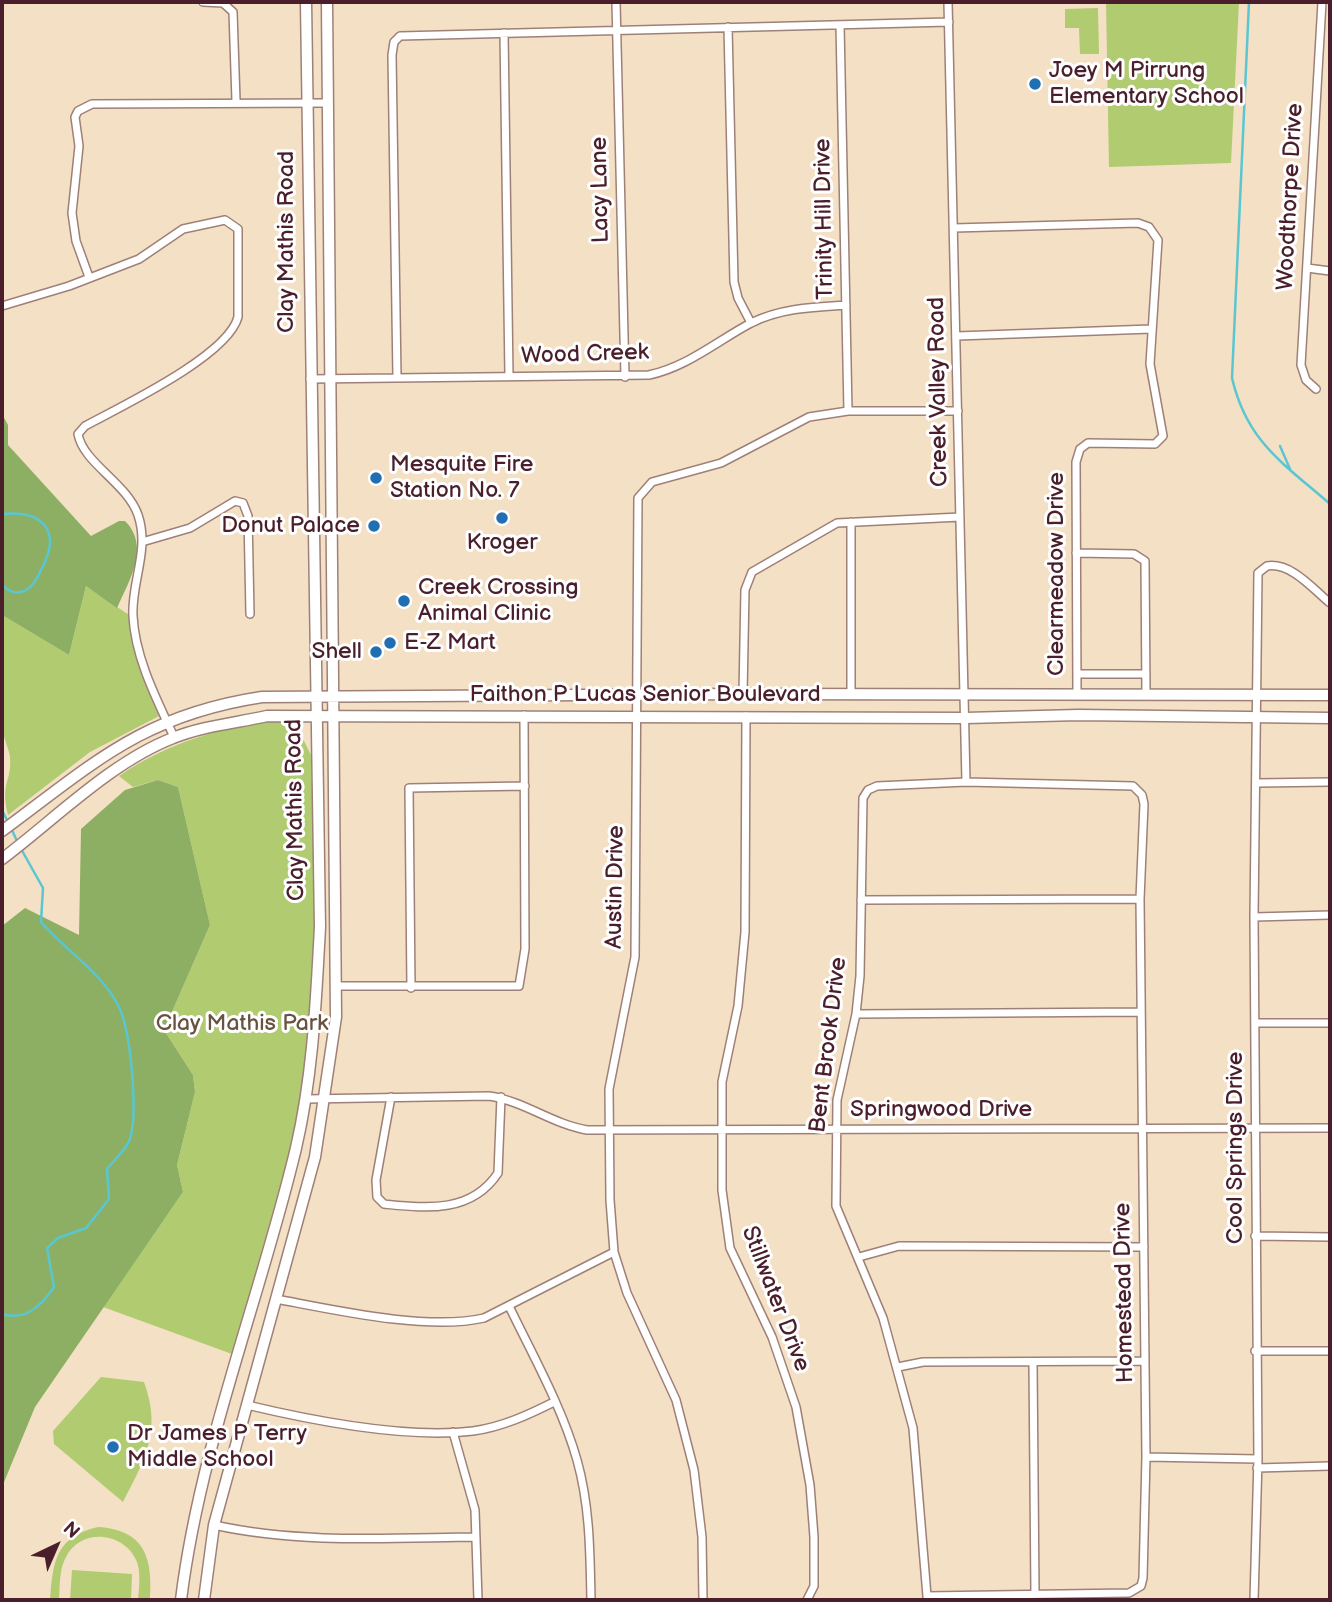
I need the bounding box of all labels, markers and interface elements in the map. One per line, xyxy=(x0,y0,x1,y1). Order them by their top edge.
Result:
place label: Joey M Pirrung Elementary School xyxy=(1049,57,1244,111)
marker: Joey M Pirrung Elementary School xyxy=(1027,76,1043,92)
street label: Woodthorpe Drive xyxy=(1272,103,1310,291)
street label: Lacy Lane xyxy=(586,137,616,243)
street label: Trinity Hill Drive xyxy=(810,138,840,300)
street label: Clay Mathis Road xyxy=(273,151,301,333)
street label: Creek Valley Road xyxy=(924,297,954,487)
street label: Wood Creek xyxy=(521,339,649,371)
place label: Mesquite Fire Station No. 7 xyxy=(390,451,533,505)
marker: Mesquite Fire Station No. 7 xyxy=(368,470,384,486)
street label: Clearmeadow Drive xyxy=(1043,472,1071,676)
marker: Kroger xyxy=(494,510,510,526)
place label: Donut Palace xyxy=(221,512,360,540)
marker: Donut Palace xyxy=(366,518,382,534)
place label: Kroger xyxy=(466,529,538,557)
place label: Creek Crossing Animal Clinic xyxy=(418,574,579,628)
marker: Creek Crossing Animal Clinic xyxy=(396,593,412,609)
place label: E-Z Mart xyxy=(404,629,495,657)
marker: E-Z Mart xyxy=(382,635,398,651)
place label: Shell xyxy=(311,638,362,666)
marker: Shell xyxy=(368,644,384,660)
street label: Faithon P Lucas Senior Boulevard xyxy=(469,681,821,709)
street label: Clay Mathis Road xyxy=(281,719,311,901)
street label: Austin Drive xyxy=(601,825,631,949)
street label: Bent Brook Drive xyxy=(805,956,853,1134)
park label: Clay Mathis Park xyxy=(156,1010,328,1038)
street label: Cool Springs Drive xyxy=(1222,1052,1250,1244)
street label: Springwood Drive xyxy=(850,1096,1032,1124)
street label: Homestead Drive xyxy=(1110,1203,1140,1383)
street label: Stillwater Drive xyxy=(735,1222,815,1376)
place label: Dr James P Terry Middle School xyxy=(127,1420,307,1474)
marker: Dr James P Terry Middle School xyxy=(105,1439,121,1455)
north arrow xyxy=(21,1511,91,1581)
text: N xyxy=(58,1517,84,1544)

